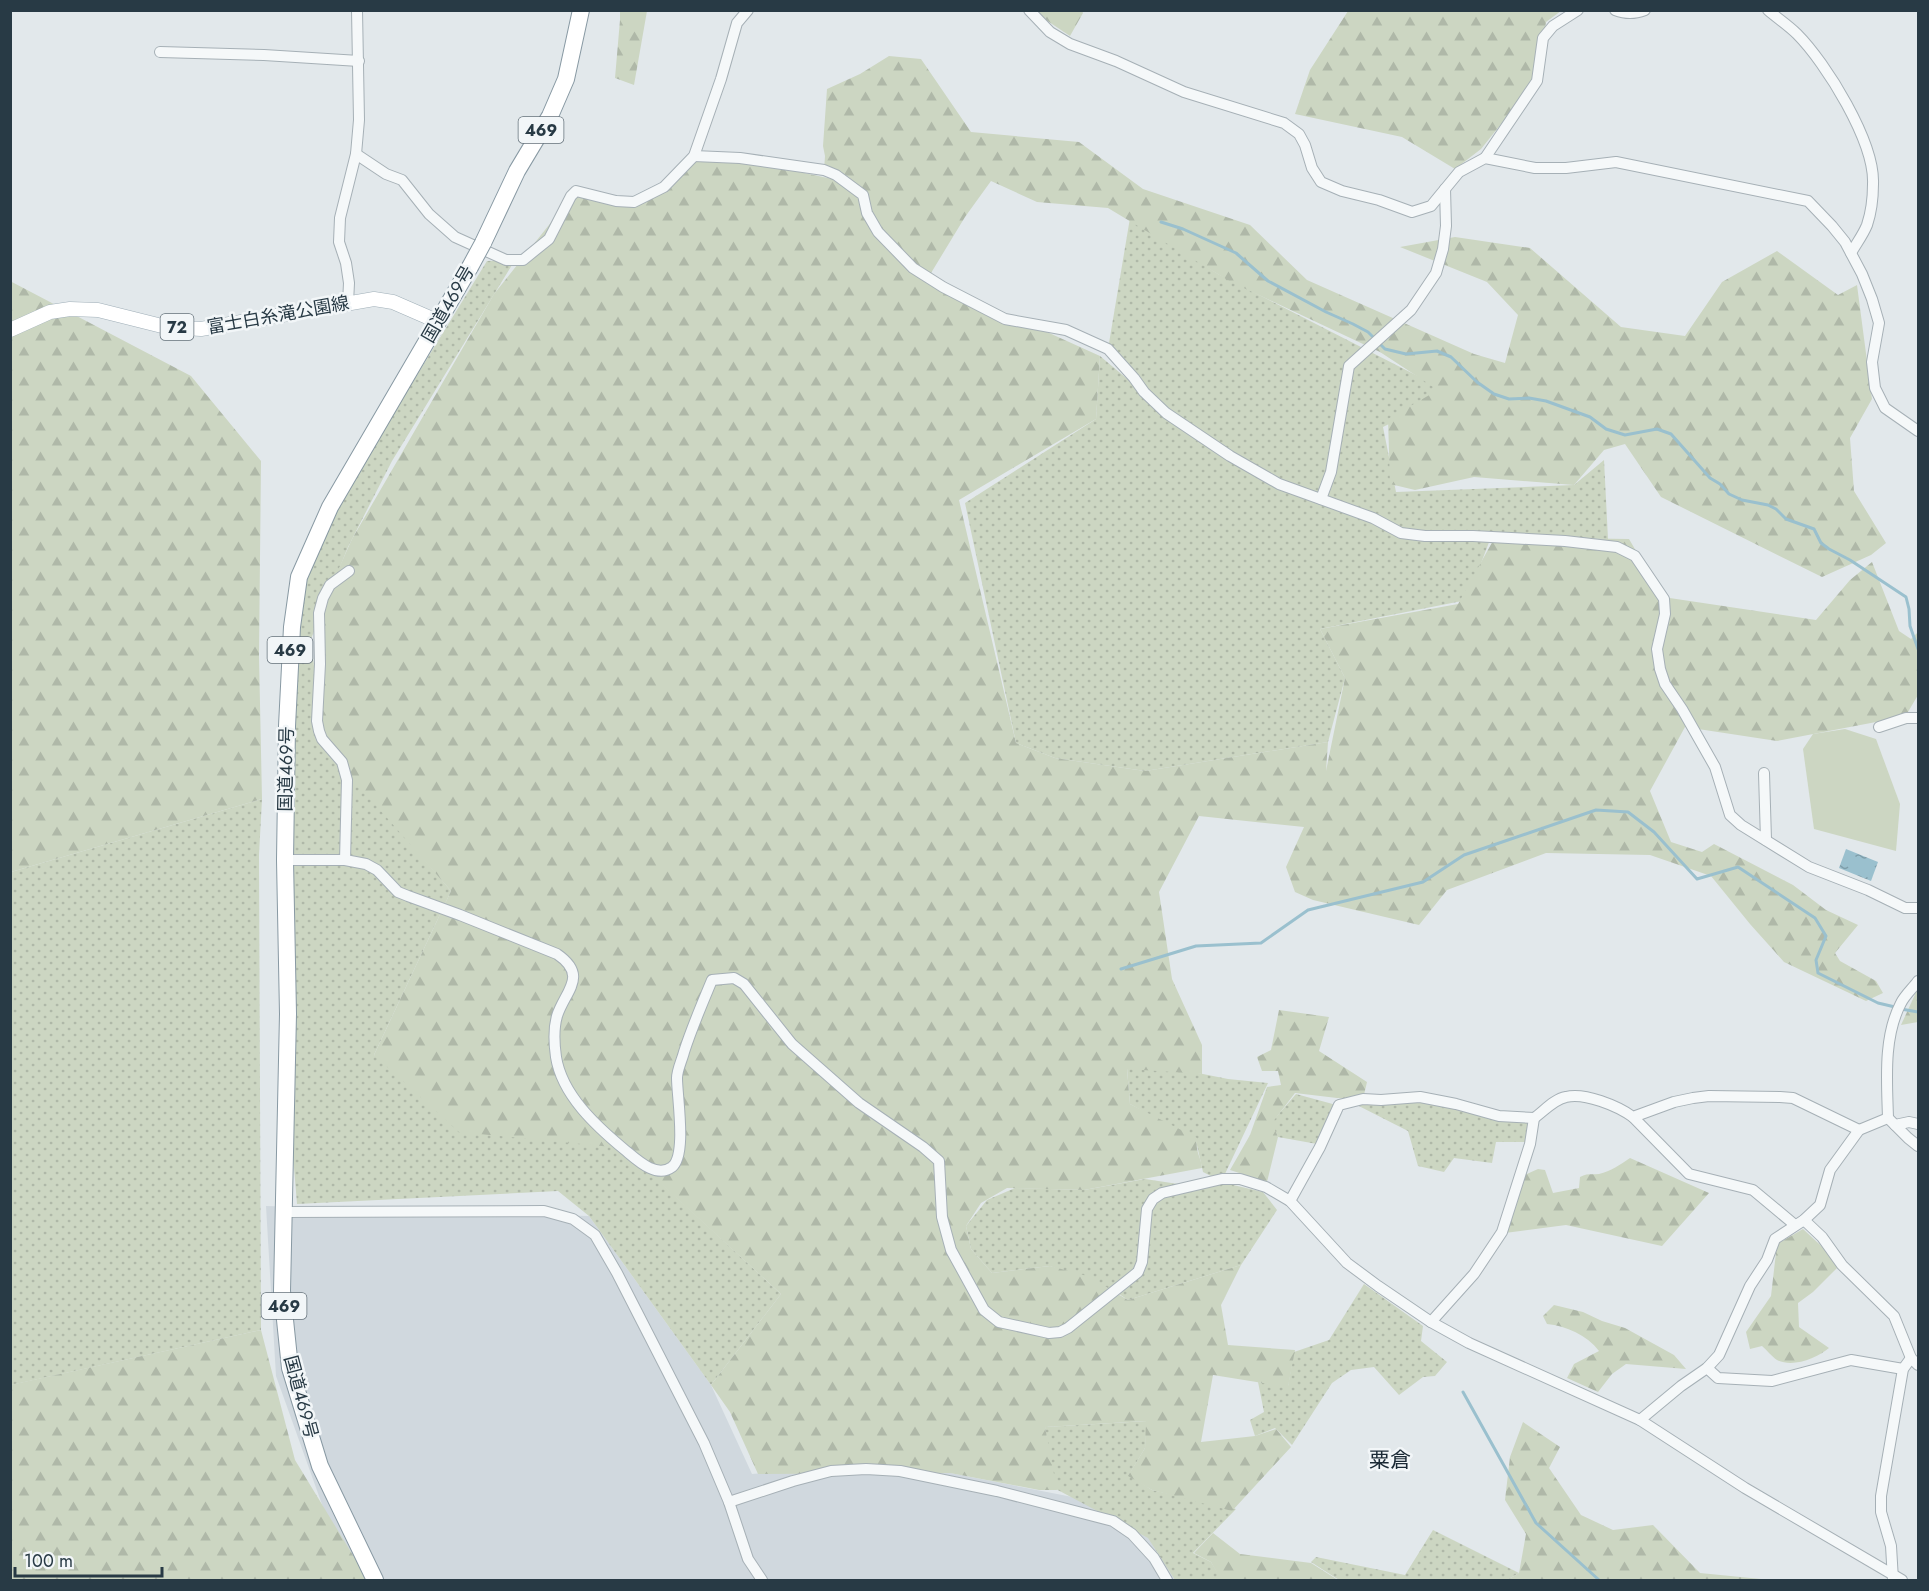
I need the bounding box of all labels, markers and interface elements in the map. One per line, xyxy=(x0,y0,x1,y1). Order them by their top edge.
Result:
road number: 469 xyxy=(518,117,564,143)
street label: 国道469号 xyxy=(415,261,481,347)
street label: 富士白糸滝公園線 xyxy=(205,290,351,340)
road number: 72 xyxy=(160,314,194,340)
road number: 469 xyxy=(268,637,312,663)
street label: 国道469号 xyxy=(272,726,300,812)
road number: 469 xyxy=(262,1293,306,1319)
street label: 国道469号 xyxy=(277,1352,325,1442)
district label: 粟倉 xyxy=(1369,1445,1411,1475)
scale bar xyxy=(15,1540,162,1578)
text: 100 m xyxy=(24,1548,73,1574)

